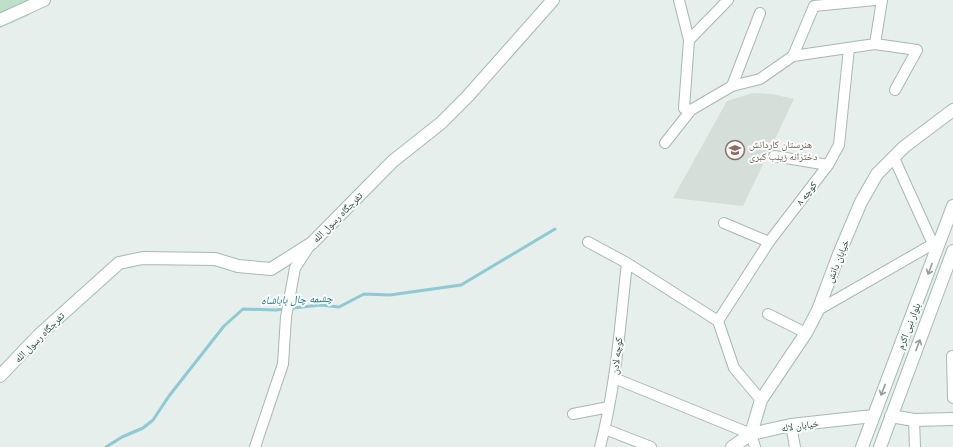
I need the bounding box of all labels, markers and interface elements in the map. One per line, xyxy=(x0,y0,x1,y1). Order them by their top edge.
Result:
place label: هنرستان کاردانش دخترانه زینب کبری xyxy=(749,138,817,163)
school or university icon: هنرستان کاردانش دخترانه زینب کبری xyxy=(724,139,746,161)
street label: کوچه ۸ xyxy=(793,179,820,208)
street label: تفرجگاه رسول الله xyxy=(309,189,365,245)
street label: خیابان دانش xyxy=(823,237,852,285)
one-way arrow xyxy=(925,262,933,274)
water label: چشمه چال باباشاه xyxy=(261,292,334,307)
street label: بلوار نبی اکرم xyxy=(894,301,924,352)
street label: تفرجگاه رسول الله xyxy=(11,309,67,365)
street label: کوچه لادن xyxy=(608,337,625,375)
one-way arrow xyxy=(915,340,923,352)
one-way arrow xyxy=(879,384,887,396)
street label: خیابان لاله xyxy=(780,416,820,435)

